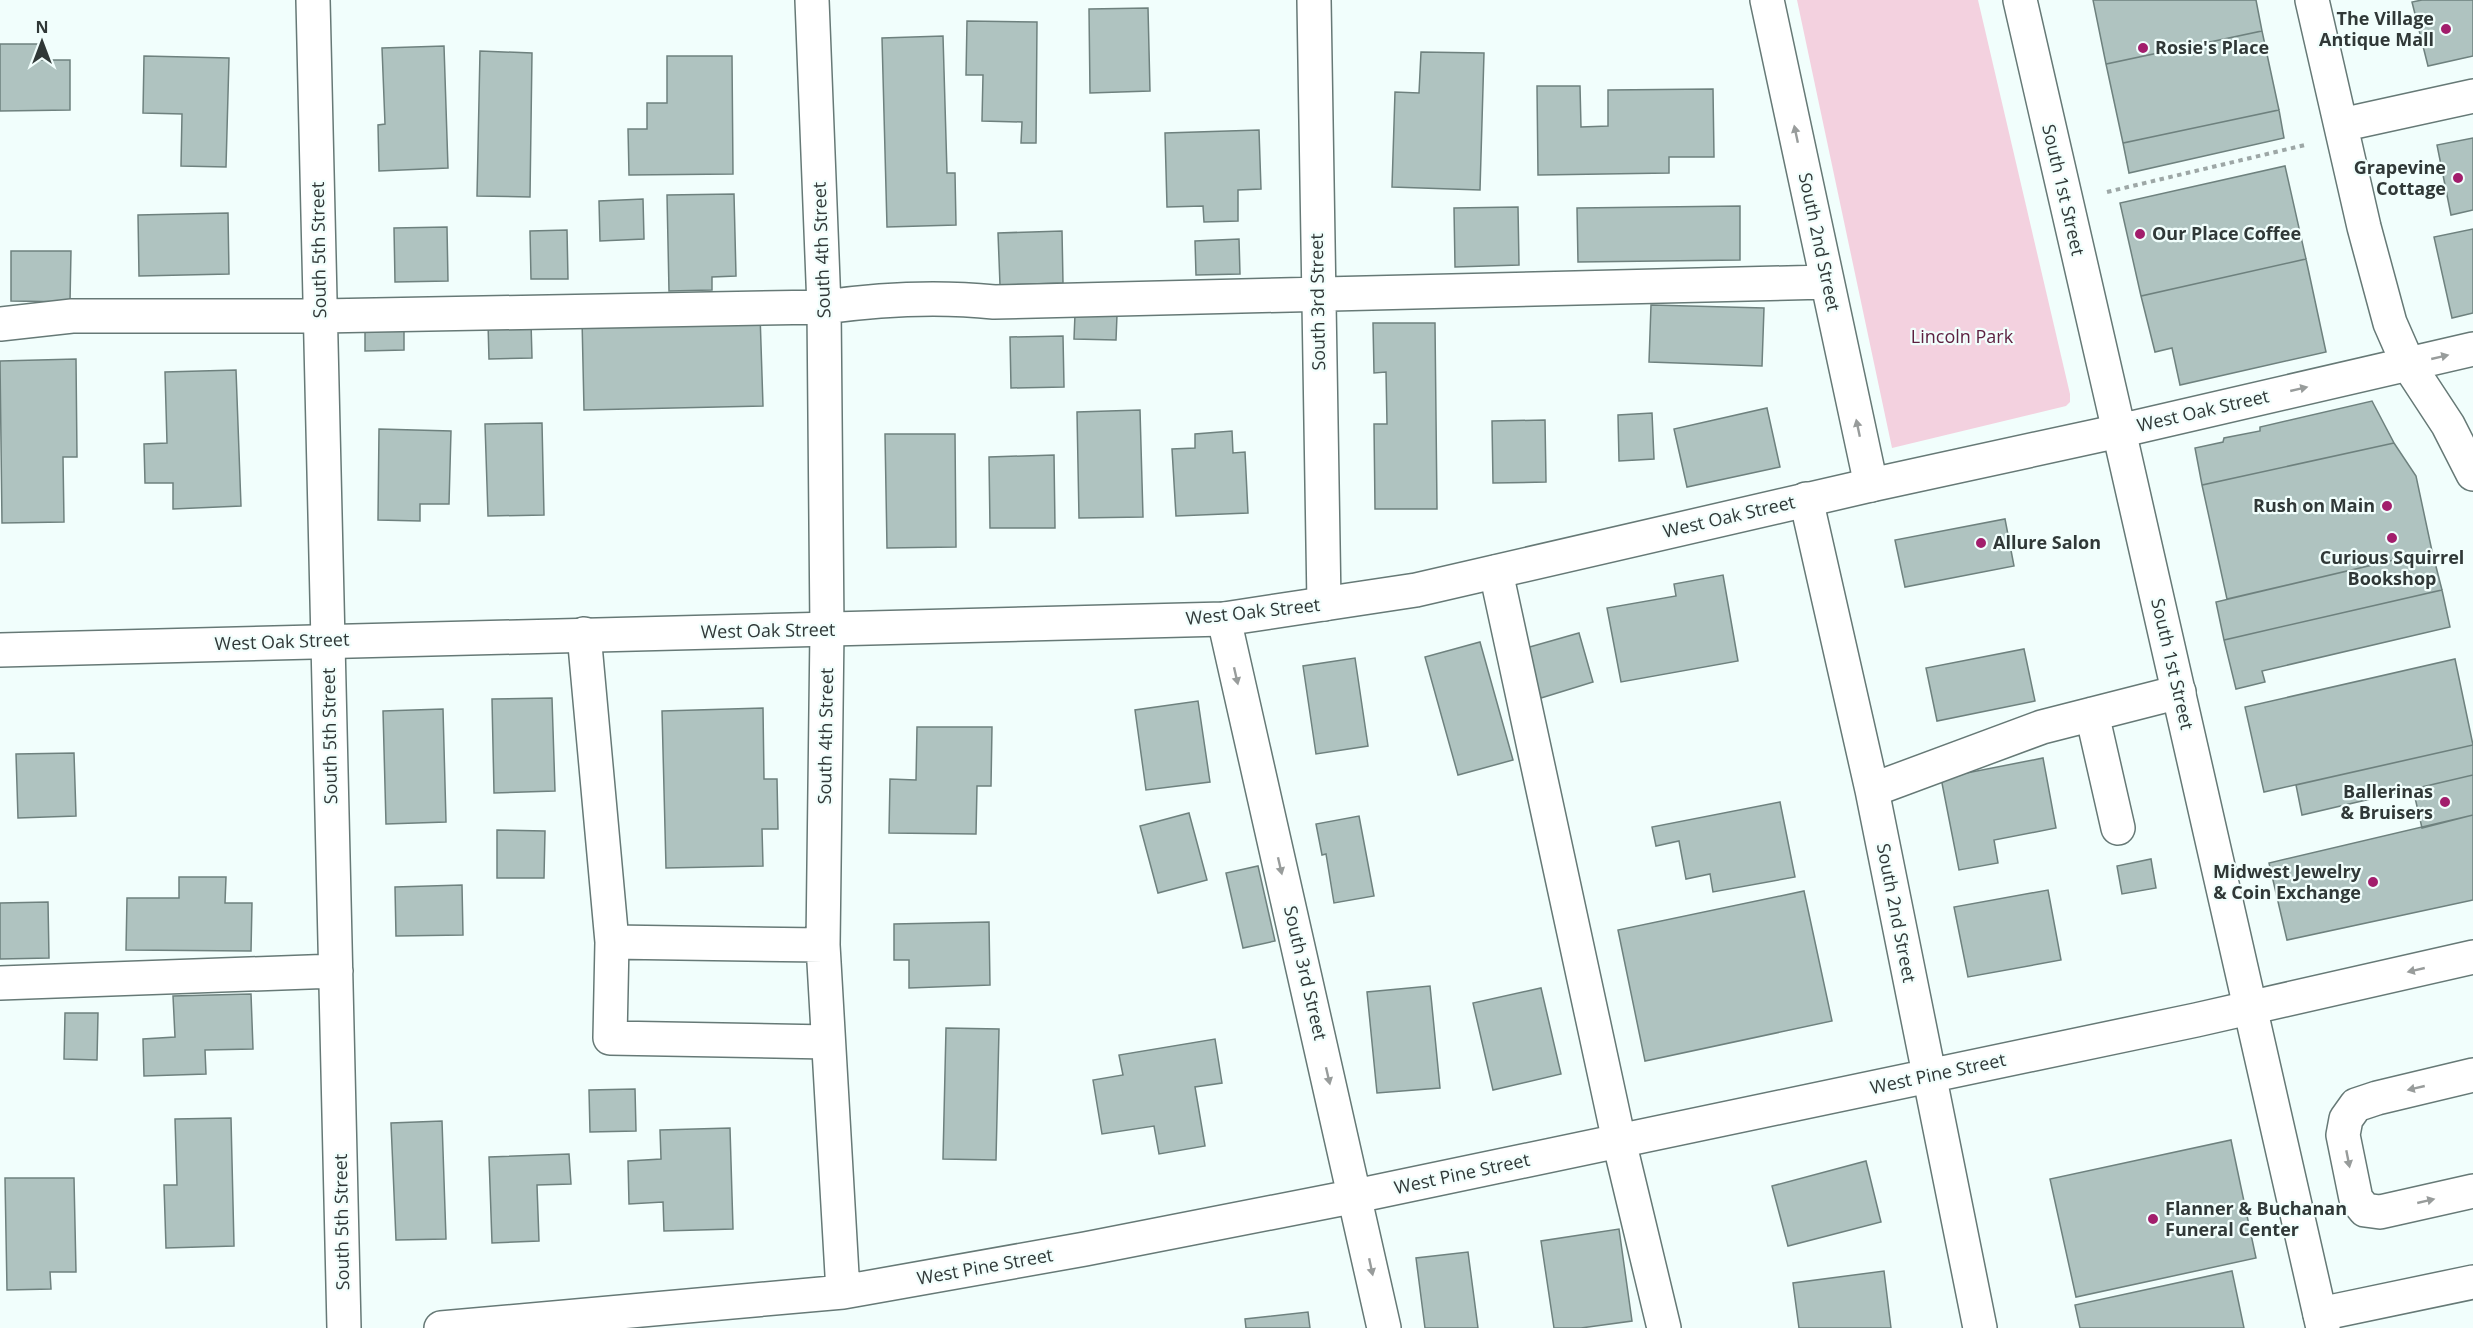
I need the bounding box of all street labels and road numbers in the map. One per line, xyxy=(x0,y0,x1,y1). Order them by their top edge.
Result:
street label: South 1st Street xyxy=(2037,122,2091,258)
street label: South 2nd Street xyxy=(1794,170,1846,313)
street label: South 4th Street xyxy=(807,181,835,319)
street label: South 5th Street xyxy=(305,182,331,319)
street label: South 3rd Street xyxy=(1304,233,1330,371)
street label: West Oak Street xyxy=(2134,383,2271,437)
street label: West Oak Street xyxy=(1660,489,1797,543)
street label: West Oak Street xyxy=(1185,592,1321,630)
street label: South 1st Street xyxy=(2146,596,2200,732)
street label: West Oak Street xyxy=(700,617,836,643)
street label: West Oak Street xyxy=(214,627,350,655)
street label: South 4th Street xyxy=(812,667,838,804)
street label: South 5th Street xyxy=(316,668,342,805)
street label: South 2nd Street xyxy=(1872,841,1922,984)
street label: South 3rd Street xyxy=(1279,903,1333,1042)
street label: West Pine Street xyxy=(1868,1047,2008,1099)
street label: West Pine Street xyxy=(1392,1147,1532,1199)
street label: South 5th Street xyxy=(328,1154,354,1291)
street label: West Pine Street xyxy=(915,1242,1055,1290)

